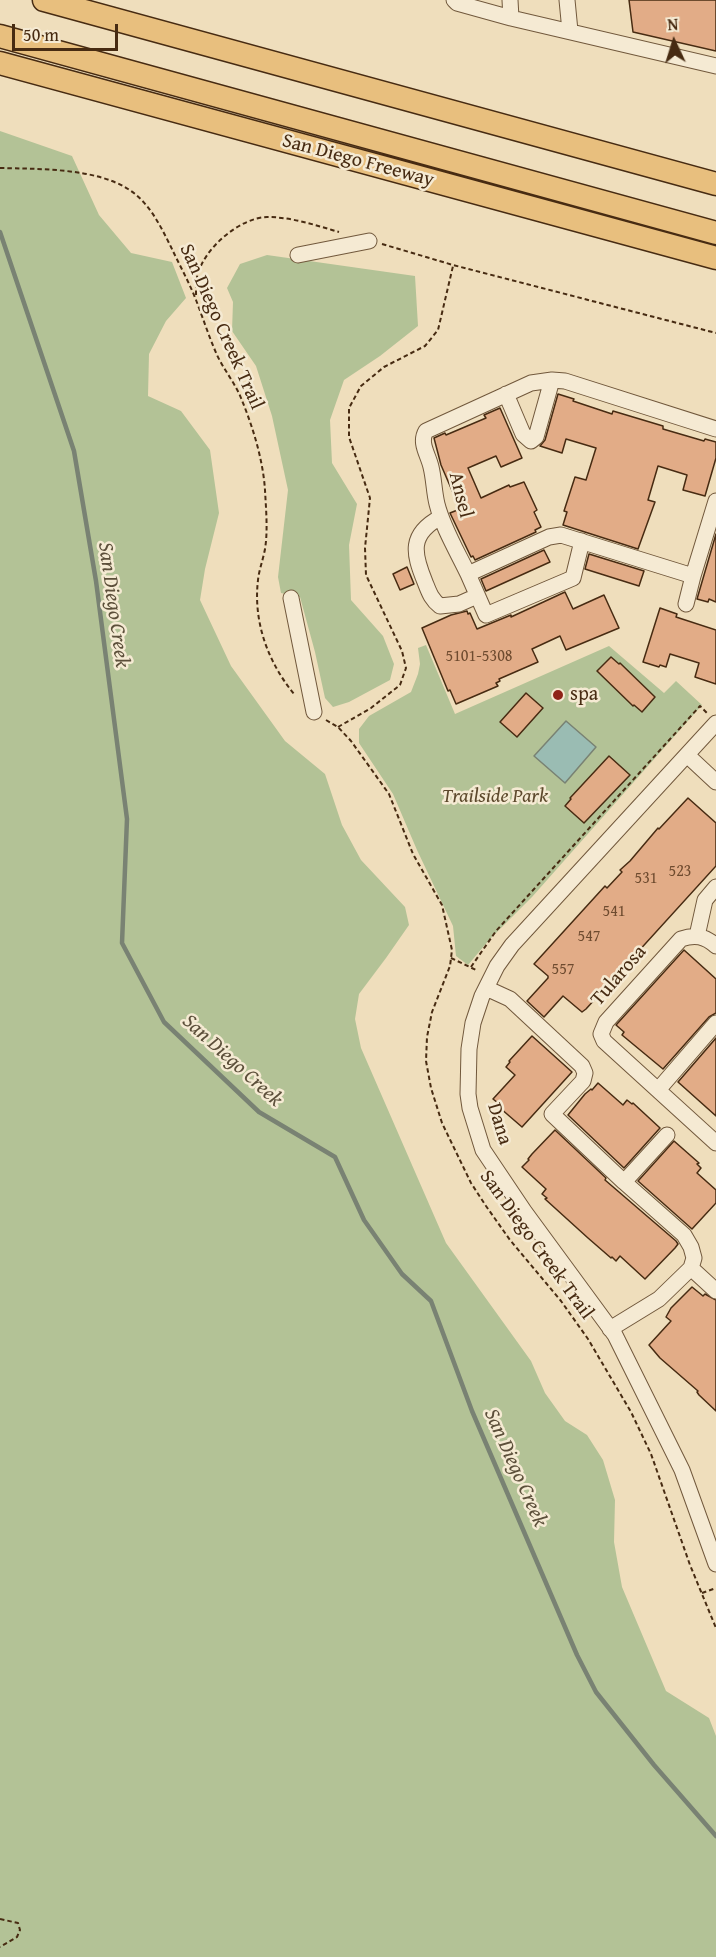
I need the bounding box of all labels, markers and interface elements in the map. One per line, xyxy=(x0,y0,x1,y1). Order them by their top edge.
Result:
scale bar xyxy=(15,12,122,50)
north arrow xyxy=(644,12,704,72)
text: N xyxy=(667,12,679,36)
text: 50 m xyxy=(23,21,59,48)
street label: San Diego Freeway xyxy=(279,129,437,193)
street label: San Diego Creek Trail xyxy=(174,241,268,413)
street label: Ansel xyxy=(443,470,477,520)
water label: San Diego Creek xyxy=(92,541,134,669)
house number: 5101-5308 xyxy=(445,647,513,667)
place label: spa xyxy=(570,683,598,707)
marker: spa xyxy=(551,688,565,702)
park label: Trailside Park xyxy=(442,785,548,809)
house number: 523 xyxy=(668,862,692,882)
house number: 531 xyxy=(634,869,658,889)
house number: 541 xyxy=(602,902,626,922)
house number: 547 xyxy=(577,927,601,947)
street label: Tularosa xyxy=(586,941,652,1011)
house number: 557 xyxy=(551,960,575,980)
water label: San Diego Creek xyxy=(177,1009,287,1113)
street label: Dana xyxy=(481,1100,517,1148)
street label: San Diego Creek Trail xyxy=(474,1166,598,1324)
water label: San Diego Creek xyxy=(478,1405,552,1531)

